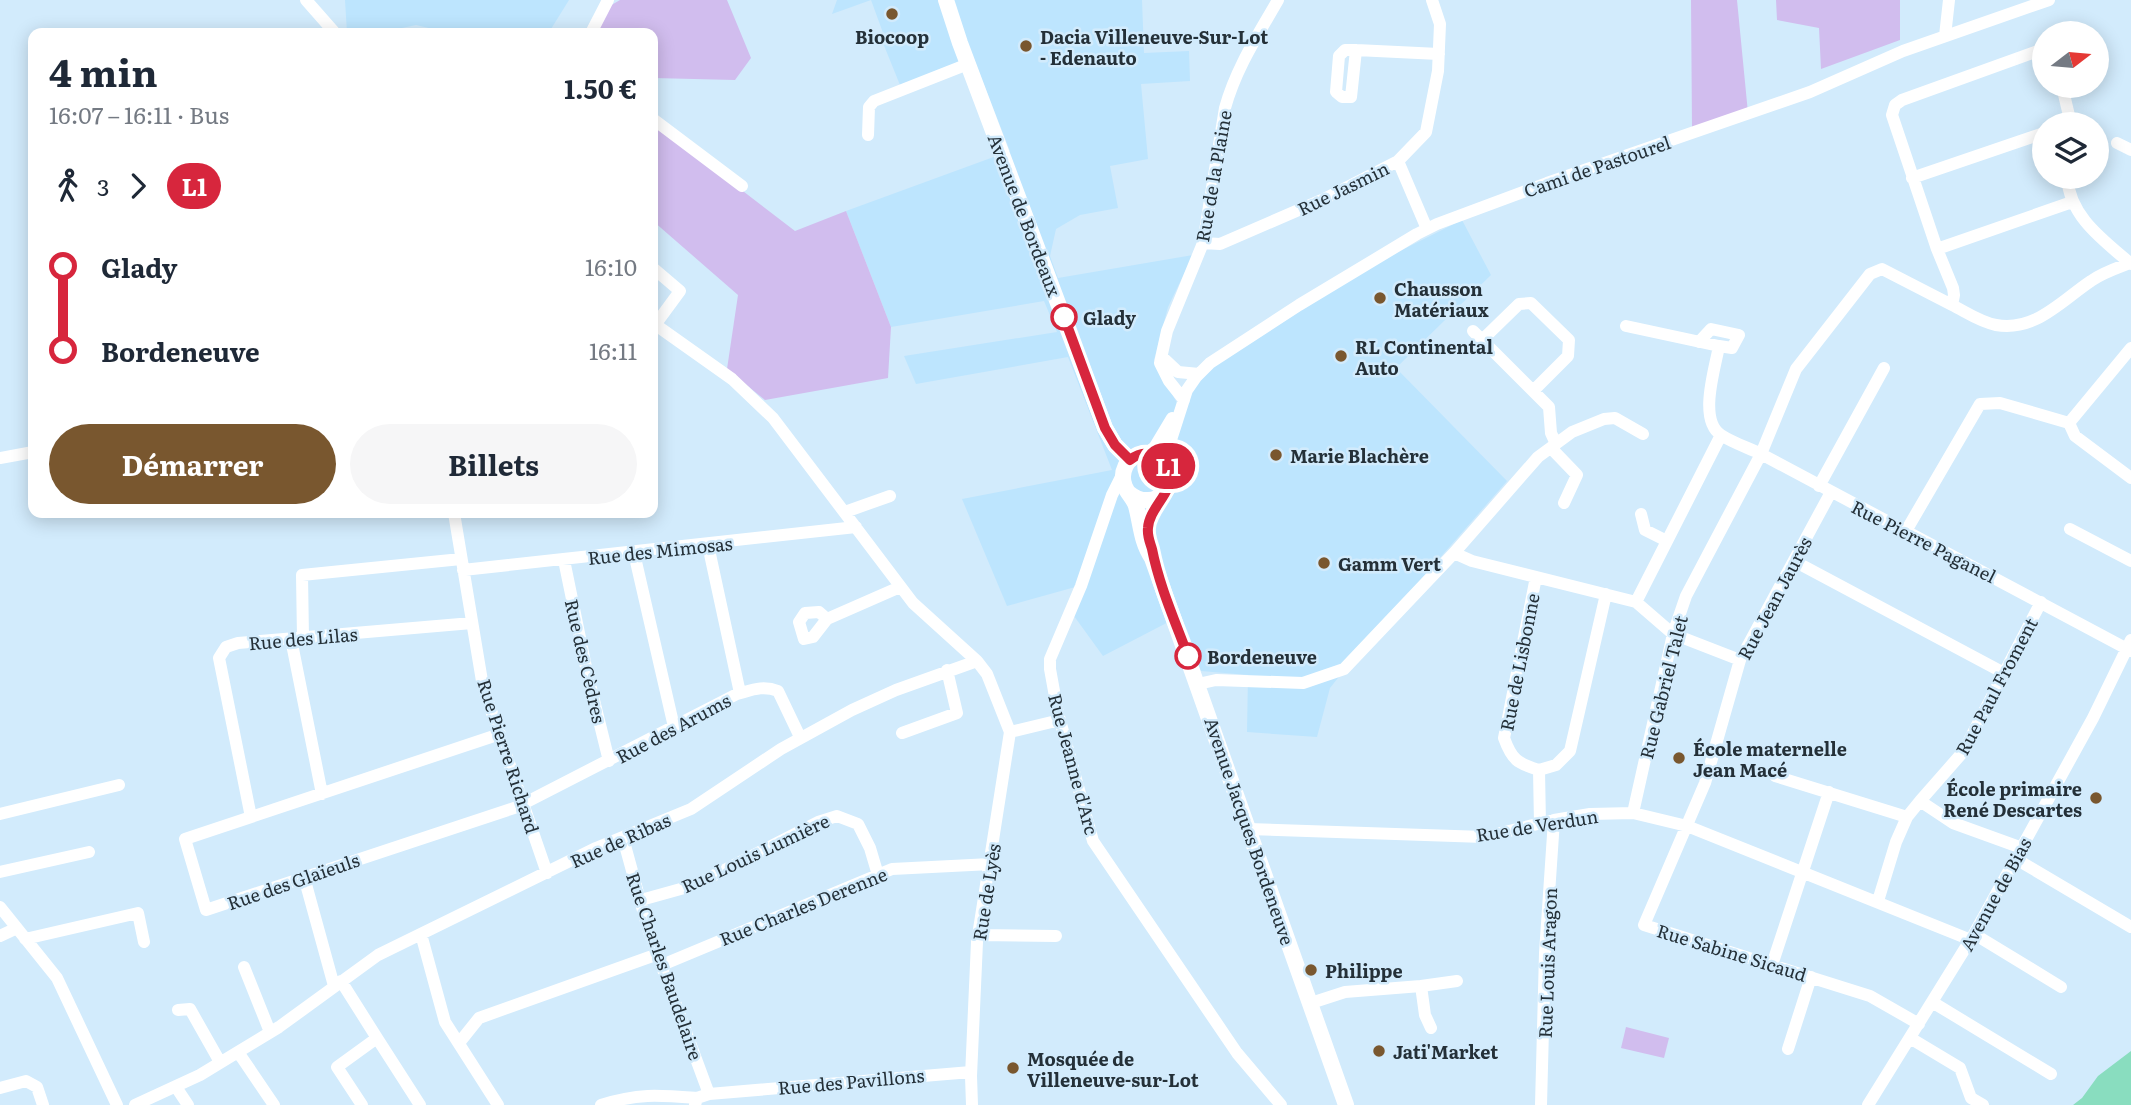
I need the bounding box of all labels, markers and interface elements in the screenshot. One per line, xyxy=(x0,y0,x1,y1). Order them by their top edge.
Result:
marker: Biocoop xyxy=(884,6,900,22)
north arrow xyxy=(2032,21,2109,98)
map controls xyxy=(2032,21,2109,189)
place label: Biocoop xyxy=(855,23,929,50)
place label: Dacia Villeneuve-Sur-Lot - Edenauto xyxy=(1040,23,1268,71)
marker: Dacia Villeneuve-Sur-Lot - Edenauto xyxy=(1018,38,1034,54)
text: 4 min xyxy=(49,42,158,99)
text: 1.50 € xyxy=(564,68,637,107)
text: 16:07 – 16:11 · Bus xyxy=(49,97,229,131)
street label: Rue de la Plaine xyxy=(1188,108,1238,244)
button: layers xyxy=(2032,112,2109,189)
street label: Cami de Pastourel xyxy=(1520,128,1674,204)
street label: Avenue de Bordeaux xyxy=(982,130,1069,301)
street label: Rue Jasmin xyxy=(1293,154,1393,222)
icon: walk xyxy=(49,167,87,205)
icon: forward xyxy=(119,167,157,205)
text: L1 xyxy=(181,168,207,203)
text: 3 xyxy=(97,169,109,203)
text: Glady xyxy=(101,247,177,286)
text: 16:10 xyxy=(585,249,637,283)
place label: Chausson Matériaux xyxy=(1394,275,1489,323)
marker: Chausson Matériaux xyxy=(1372,290,1388,306)
marker: Glady xyxy=(1051,304,1077,330)
place label: Glady xyxy=(1083,304,1136,331)
text: Bordeneuve xyxy=(101,331,260,370)
text: 16:11 xyxy=(589,333,637,367)
place label: RL Continental Auto xyxy=(1355,333,1493,381)
marker: RL Continental Auto xyxy=(1333,348,1349,364)
button: Démarrer xyxy=(49,424,336,504)
button: Billets xyxy=(350,424,637,504)
place label: Marie Blachère xyxy=(1290,442,1429,469)
line badge: L1 xyxy=(1136,443,1200,489)
marker: Marie Blachère xyxy=(1268,447,1284,463)
text: L1 xyxy=(1155,448,1181,483)
street label: Rue Pierre Paganel xyxy=(1847,493,2001,589)
street label: Rue des Mimosas xyxy=(586,529,734,571)
street label: Rue Jean Jaurès xyxy=(1730,532,1818,664)
place label: Gamm Vert xyxy=(1338,550,1441,577)
marker: Gamm Vert xyxy=(1316,555,1332,571)
street label: Rue de Lisbonne xyxy=(1492,591,1546,733)
street label: Rue des Cèdres xyxy=(559,596,613,726)
street label: Rue Gabriel Talet xyxy=(1632,612,1694,762)
street label: Rue Paul Froment xyxy=(1948,612,2044,760)
street label: Rue des Lilas xyxy=(247,620,359,656)
marker: Bordeneuve xyxy=(1175,643,1201,669)
place label: Bordeneuve xyxy=(1207,643,1317,670)
street label: Rue Pierre Richard xyxy=(471,675,547,837)
street label: Rue des Arums xyxy=(611,686,735,770)
street label: Rue Jeanne d'Arc xyxy=(1042,690,1106,838)
street label: Avenue Jacques Bordeneuve xyxy=(1198,713,1302,949)
place label: École maternelle Jean Macé xyxy=(1693,735,1847,783)
marker: École maternelle Jean Macé xyxy=(1671,750,1687,766)
place label: École primaire René Descartes xyxy=(1943,775,2082,823)
marker: École primaire René Descartes xyxy=(2088,790,2104,806)
street label: Rue de Verdun xyxy=(1474,802,1600,848)
street label: Rue de Ribas xyxy=(565,806,675,874)
street label: Rue Louis Lumière xyxy=(677,807,833,899)
street label: Avenue de Bias xyxy=(1953,832,2037,956)
street label: Rue de Lyès xyxy=(965,842,1007,942)
street label: Rue des Glaïeuls xyxy=(223,846,363,916)
street label: Rue Charles Derenne xyxy=(715,860,891,952)
street label: Rue Charles Baudelaire xyxy=(620,868,710,1064)
street label: Rue Louis Aragon xyxy=(1531,887,1563,1039)
street label: Rue Sabine Sicaud xyxy=(1654,916,1810,988)
place label: Philippe xyxy=(1325,957,1403,984)
marker: Philippe xyxy=(1303,962,1319,978)
place label: Jati'Market xyxy=(1393,1038,1498,1065)
marker: Jati'Market xyxy=(1371,1043,1387,1059)
place label: Mosquée de Villeneuve-sur-Lot xyxy=(1027,1045,1199,1093)
marker: Mosquée de Villeneuve-sur-Lot xyxy=(1005,1060,1021,1076)
street label: Rue des Pavillons xyxy=(777,1061,925,1101)

